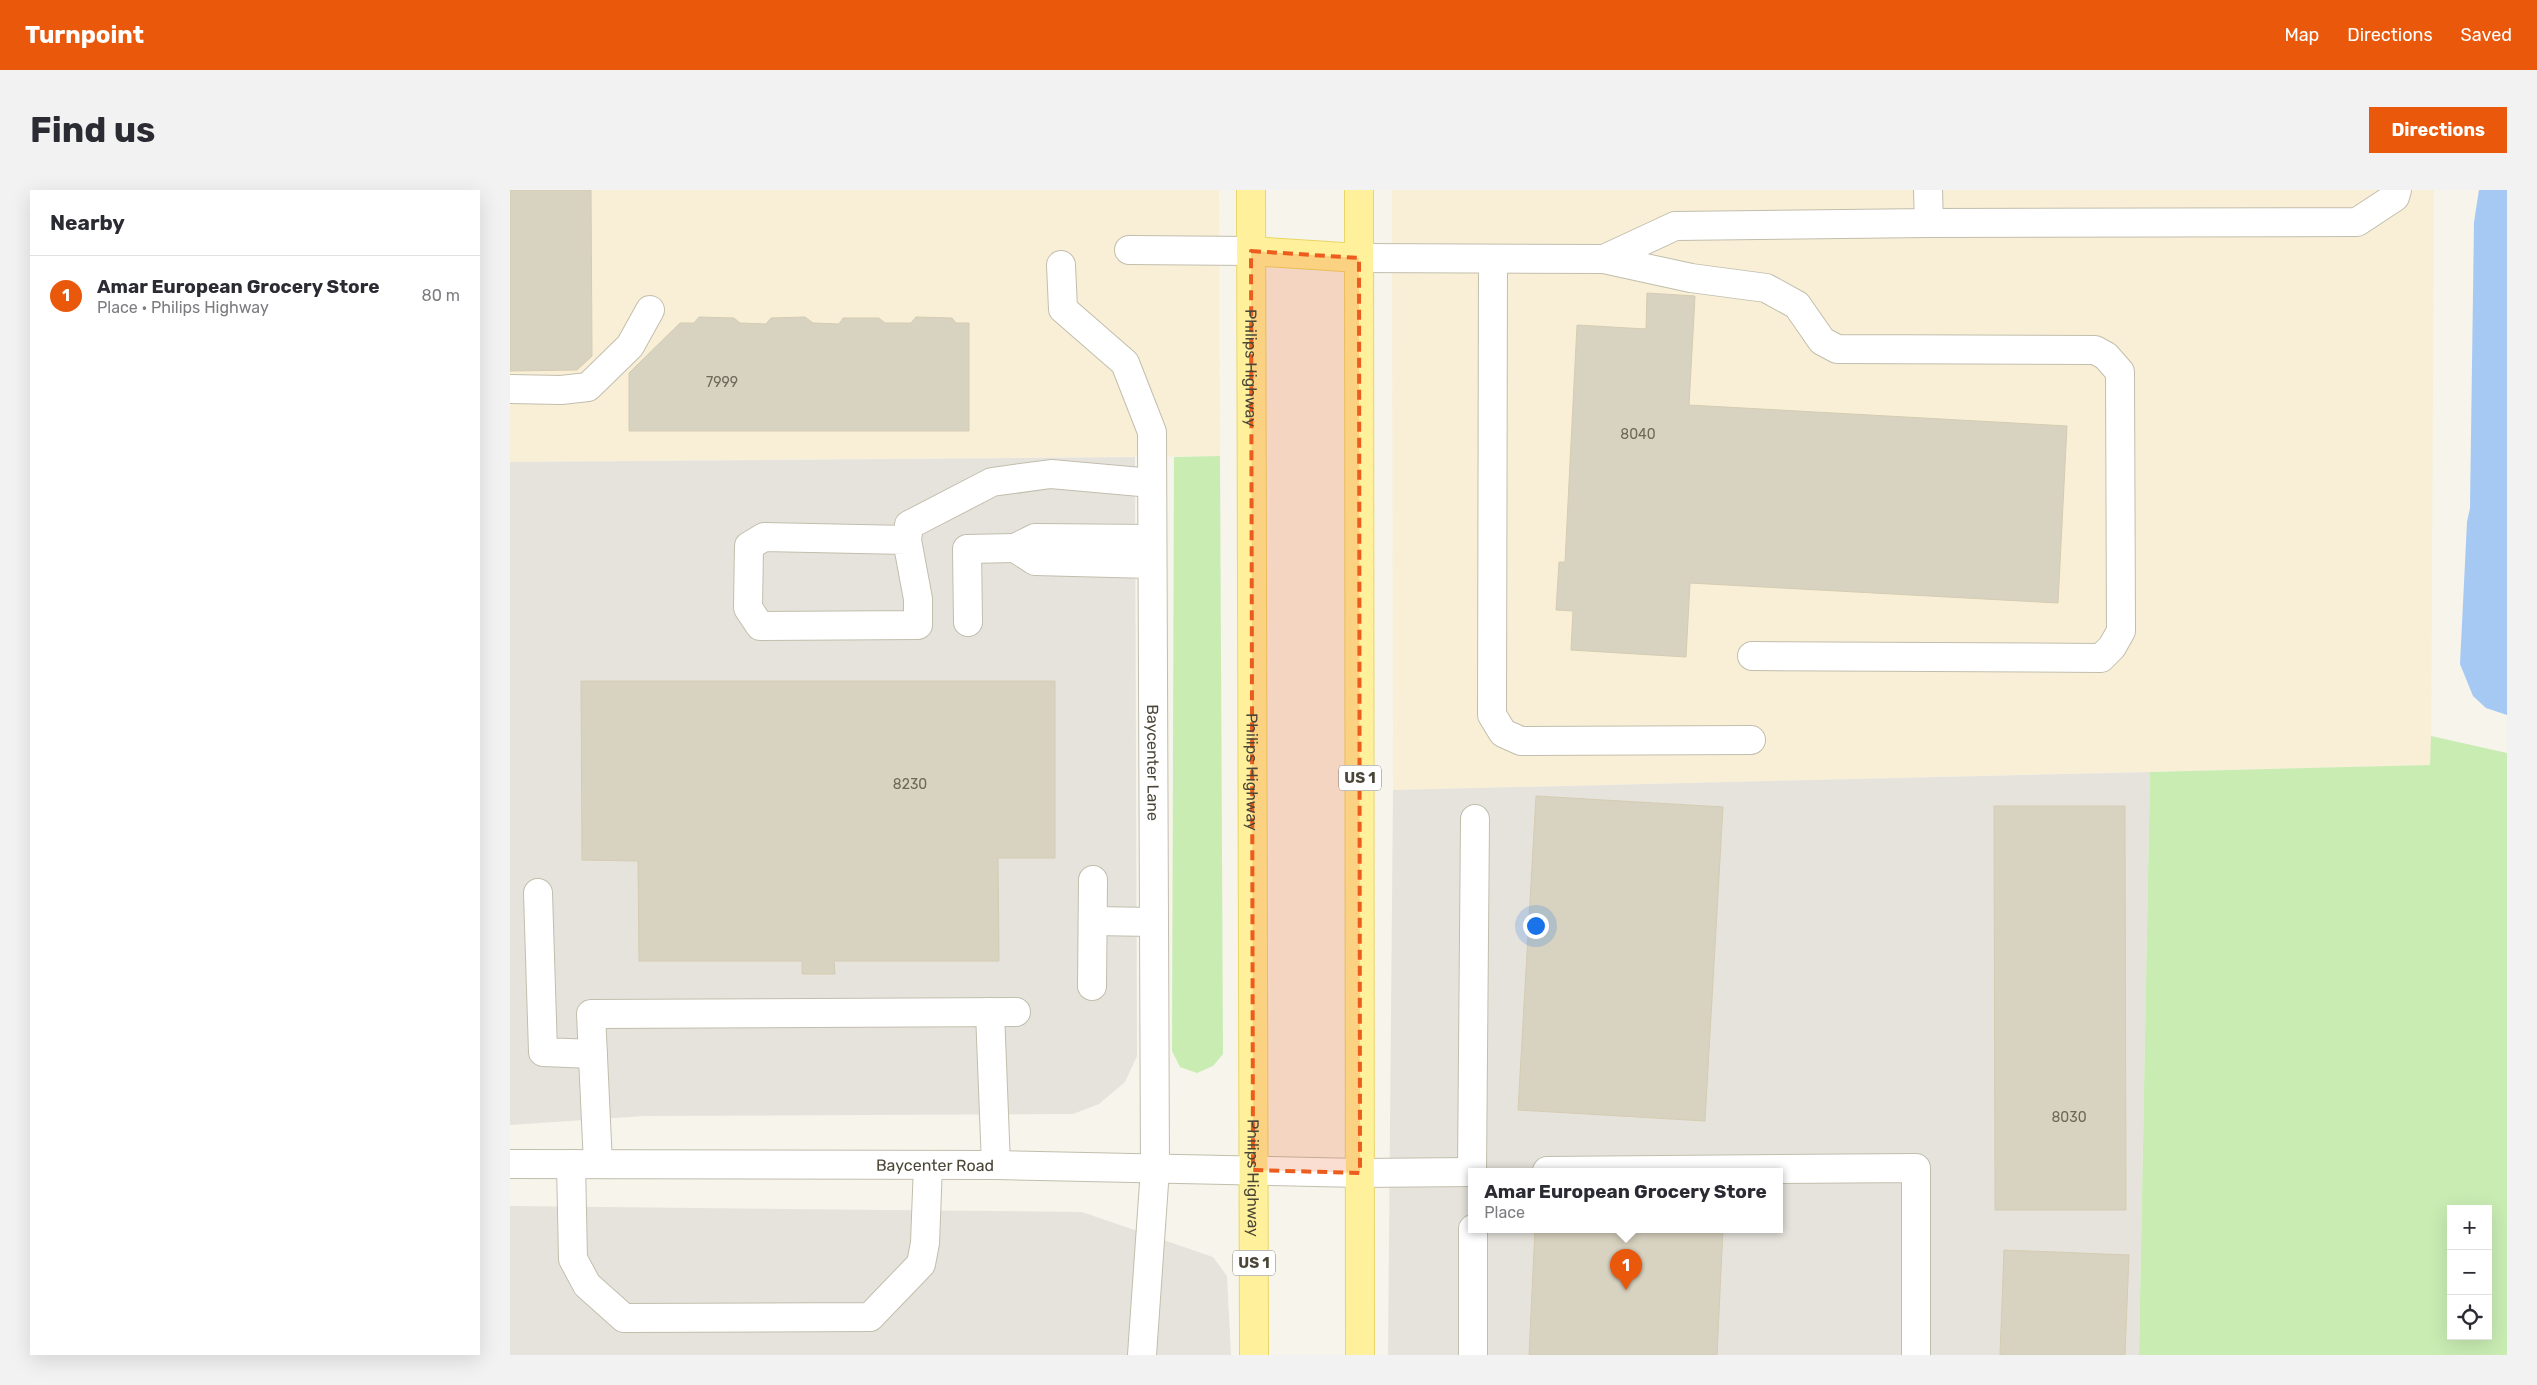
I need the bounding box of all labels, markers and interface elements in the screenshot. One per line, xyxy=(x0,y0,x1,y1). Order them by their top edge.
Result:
text: Turnpoint xyxy=(25,21,144,49)
text: Map xyxy=(2284,24,2319,46)
text: Directions xyxy=(2347,24,2433,46)
text: Saved xyxy=(2461,24,2512,46)
button: Directions xyxy=(2369,107,2507,153)
text: Find us xyxy=(30,109,155,151)
text: Nearby xyxy=(50,210,125,235)
text: Amar European Grocery Store xyxy=(97,275,379,298)
text: 1 xyxy=(62,286,70,305)
text: 80 m xyxy=(422,286,460,305)
text: Place · Philips Highway xyxy=(97,298,269,317)
street label: Philips Highway xyxy=(1242,309,1261,427)
house number: 7999 xyxy=(706,374,738,391)
house number: 8040 xyxy=(1620,426,1656,443)
street label: Baycenter Lane xyxy=(1144,704,1163,821)
street label: Philips Highway xyxy=(1243,713,1262,831)
road number: US 1 xyxy=(1339,766,1381,790)
house number: 8230 xyxy=(893,776,927,793)
your location xyxy=(1523,913,1549,939)
house number: 8030 xyxy=(2051,1109,2087,1126)
street label: Philips Highway xyxy=(1244,1119,1263,1237)
street label: Baycenter Road xyxy=(876,1155,994,1174)
popup xyxy=(1468,1168,1783,1233)
text: Amar European Grocery Store xyxy=(1484,1180,1767,1203)
text: Place xyxy=(1484,1203,1525,1222)
map controls xyxy=(2447,1205,2492,1340)
button: + xyxy=(2447,1205,2492,1250)
pin: 1 xyxy=(1610,1249,1642,1290)
road number: US 1 xyxy=(1233,1250,1275,1276)
button: − xyxy=(2447,1250,2492,1295)
button: locate xyxy=(2447,1295,2492,1340)

